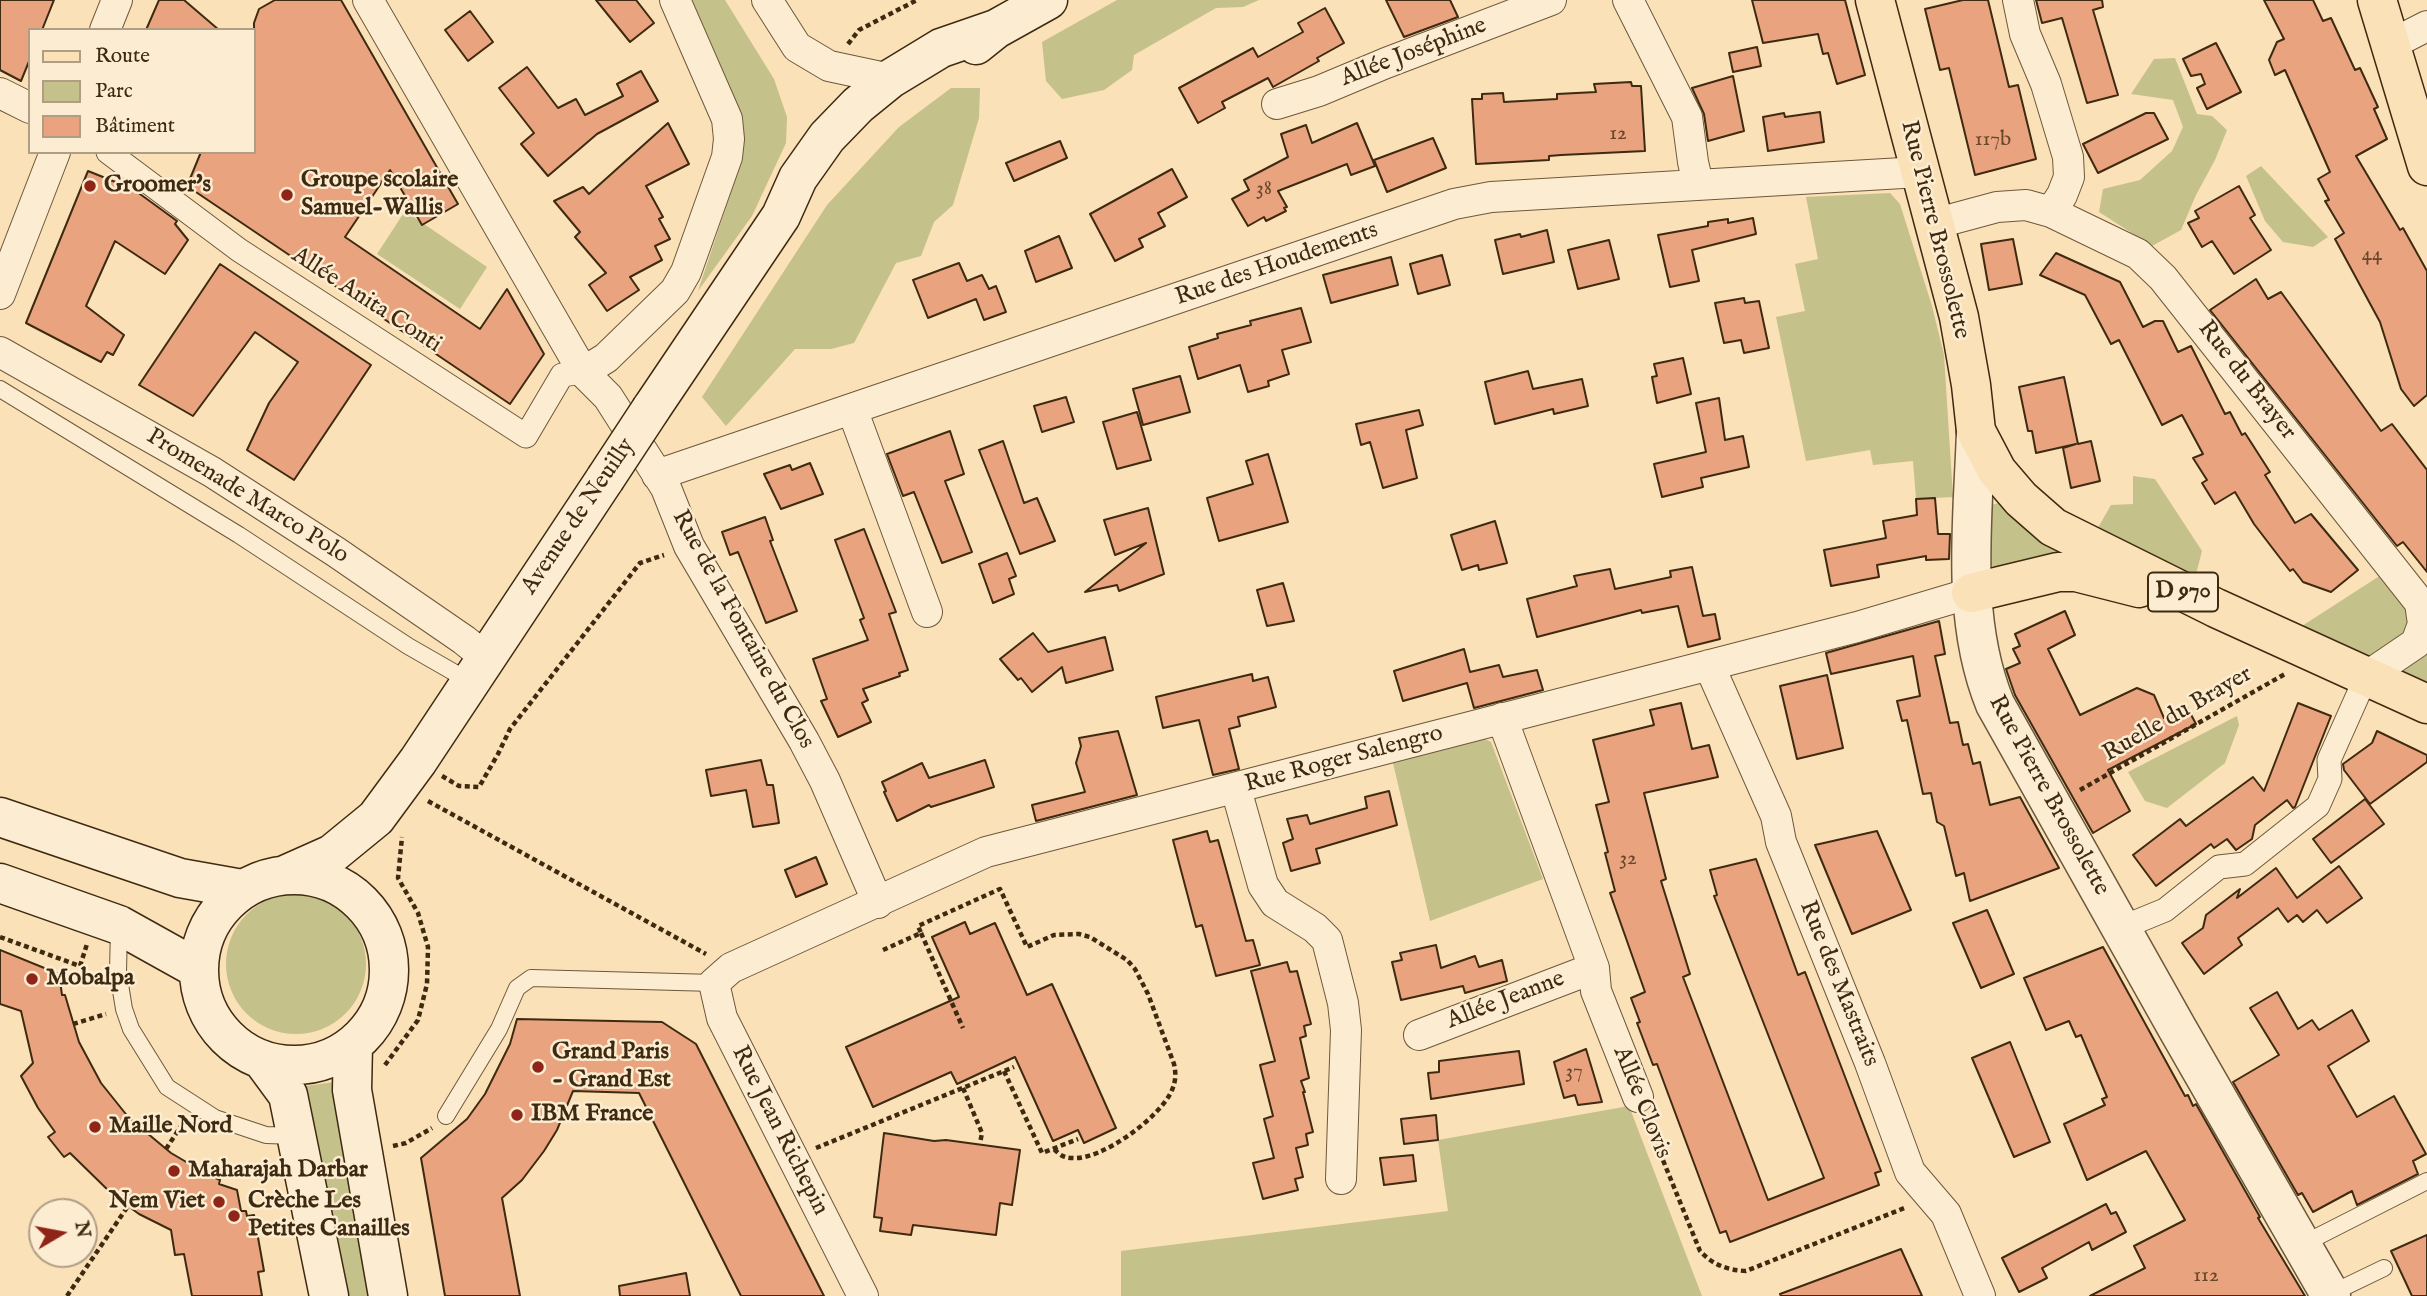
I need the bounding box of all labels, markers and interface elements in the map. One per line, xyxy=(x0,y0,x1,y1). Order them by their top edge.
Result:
street label: Allée Joséphine xyxy=(1337,12,1491,94)
legend xyxy=(28,28,256,154)
text: Route xyxy=(95,43,150,70)
text: Parc xyxy=(95,78,133,105)
text: Bâtiment xyxy=(95,113,175,140)
street label: Rue Pierre Brossolette xyxy=(1893,118,1975,342)
house number: 12 xyxy=(1609,122,1627,148)
house number: 117b xyxy=(1975,128,2011,154)
place label: Groupe scolaire Samuel-Wallis xyxy=(301,167,458,223)
place label: Groomer's xyxy=(104,172,211,200)
house number: 38 xyxy=(1256,177,1272,203)
marker: Groomer's xyxy=(82,178,98,194)
marker: Groupe scolaire Samuel-Wallis xyxy=(279,187,295,203)
street label: Rue des Houdements xyxy=(1172,217,1382,313)
street label: Allée Anita Conti xyxy=(286,242,446,360)
house number: 44 xyxy=(2362,243,2382,269)
street label: Rue du Brayer xyxy=(2190,316,2302,446)
street label: Promenade Marco Polo xyxy=(141,423,353,571)
street label: Avenue de Neuilly xyxy=(516,433,642,601)
street label: Rue de la Fontaine du Clos xyxy=(664,506,820,754)
road number: D 970 xyxy=(2148,572,2218,612)
street label: Ruelle du Brayer xyxy=(2098,661,2258,769)
street label: Rue Pierre Brossolette xyxy=(1981,691,2115,901)
street label: Rue Roger Salengro xyxy=(1242,720,1446,800)
house number: 32 xyxy=(1619,847,1637,873)
street label: Rue des Mastraits xyxy=(1792,897,1884,1071)
place label: Mobalpa xyxy=(46,965,134,993)
street label: Allée Jeanne xyxy=(1443,965,1569,1037)
marker: Mobalpa xyxy=(24,971,40,987)
place label: Grand Paris - Grand Est xyxy=(552,1039,671,1095)
street label: Rue Jean Richepin xyxy=(724,1042,834,1220)
street label: Allée Clovis xyxy=(1605,1043,1677,1163)
marker: Grand Paris - Grand Est xyxy=(530,1059,546,1075)
house number: 37 xyxy=(1565,1060,1583,1086)
place label: IBM France xyxy=(531,1101,653,1129)
marker: IBM France xyxy=(509,1107,525,1123)
place label: Maille Nord xyxy=(109,1113,232,1141)
marker: Maille Nord xyxy=(87,1119,103,1135)
place label: Maharajah Darbar xyxy=(188,1157,368,1185)
marker: Maharajah Darbar xyxy=(166,1163,182,1179)
place label: Nem Viet xyxy=(109,1188,205,1216)
place label: Crèche Les Petites Canailles xyxy=(248,1188,410,1244)
marker: Nem Viet xyxy=(211,1194,227,1210)
north arrow xyxy=(28,1198,98,1268)
marker: Crèche Les Petites Canailles xyxy=(226,1208,242,1224)
text: N xyxy=(68,1220,95,1240)
house number: 112 xyxy=(2193,1264,2219,1290)

